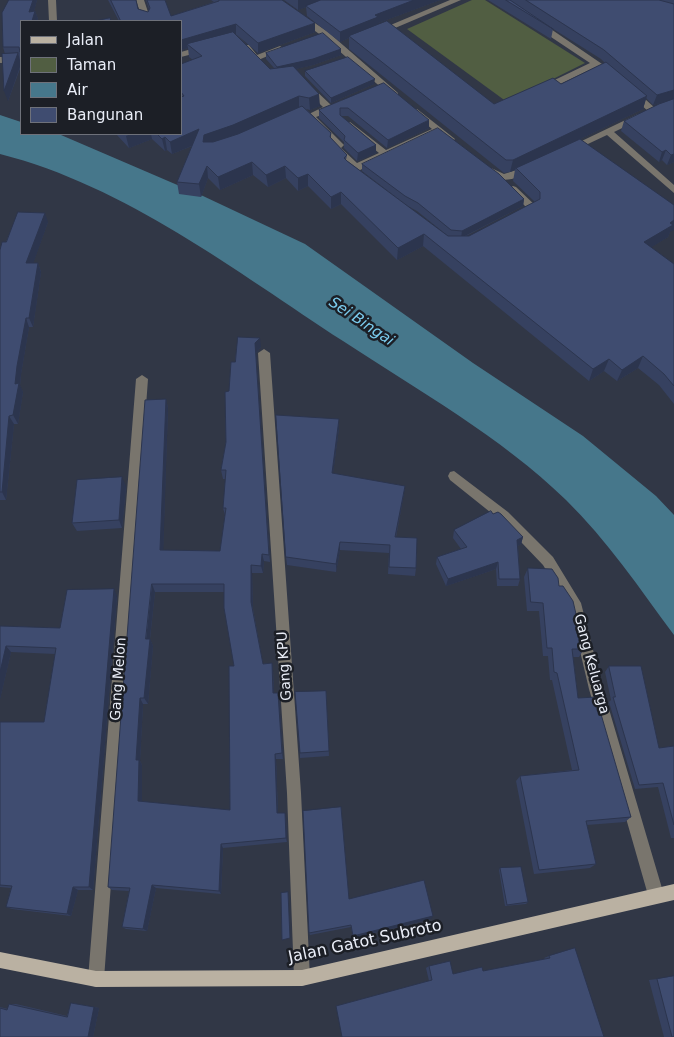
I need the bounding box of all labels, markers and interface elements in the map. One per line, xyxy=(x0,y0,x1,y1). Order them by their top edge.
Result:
legend xyxy=(20,20,182,135)
text: Jalan xyxy=(67,31,103,49)
text: Taman xyxy=(67,56,116,74)
text: Air xyxy=(67,81,88,99)
text: Bangunan xyxy=(67,106,143,124)
water label: Sei Bingai xyxy=(325,294,397,350)
street label: Gang Keluarga xyxy=(570,612,612,716)
street label: Gang KPU xyxy=(274,631,296,701)
street label: Gang Melon xyxy=(108,637,130,721)
street label: Jalan Gatot Subroto xyxy=(287,916,443,968)

